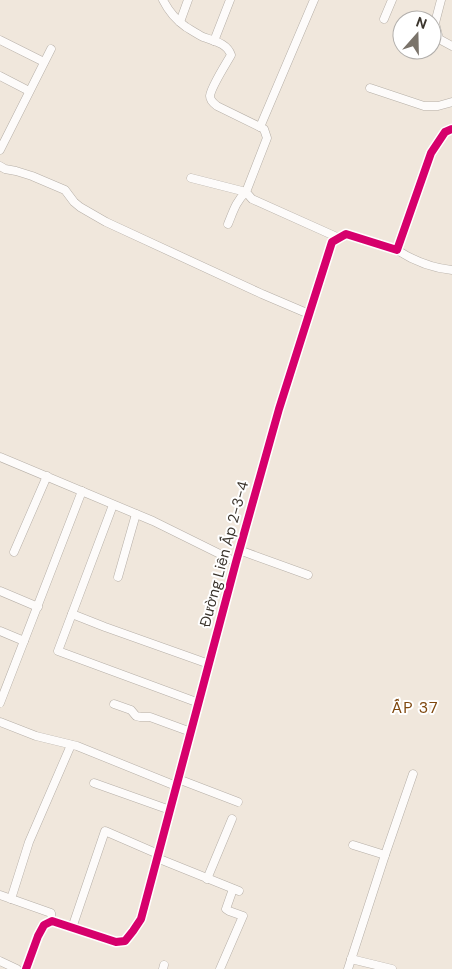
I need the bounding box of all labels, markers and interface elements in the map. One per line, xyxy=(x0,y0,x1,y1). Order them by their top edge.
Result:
north arrow xyxy=(392,10,442,60)
text: N xyxy=(414,13,429,33)
street label: Đường Liên Ấp 2-3-4 xyxy=(195,479,253,629)
district label: ẤP 37 xyxy=(392,697,438,718)

